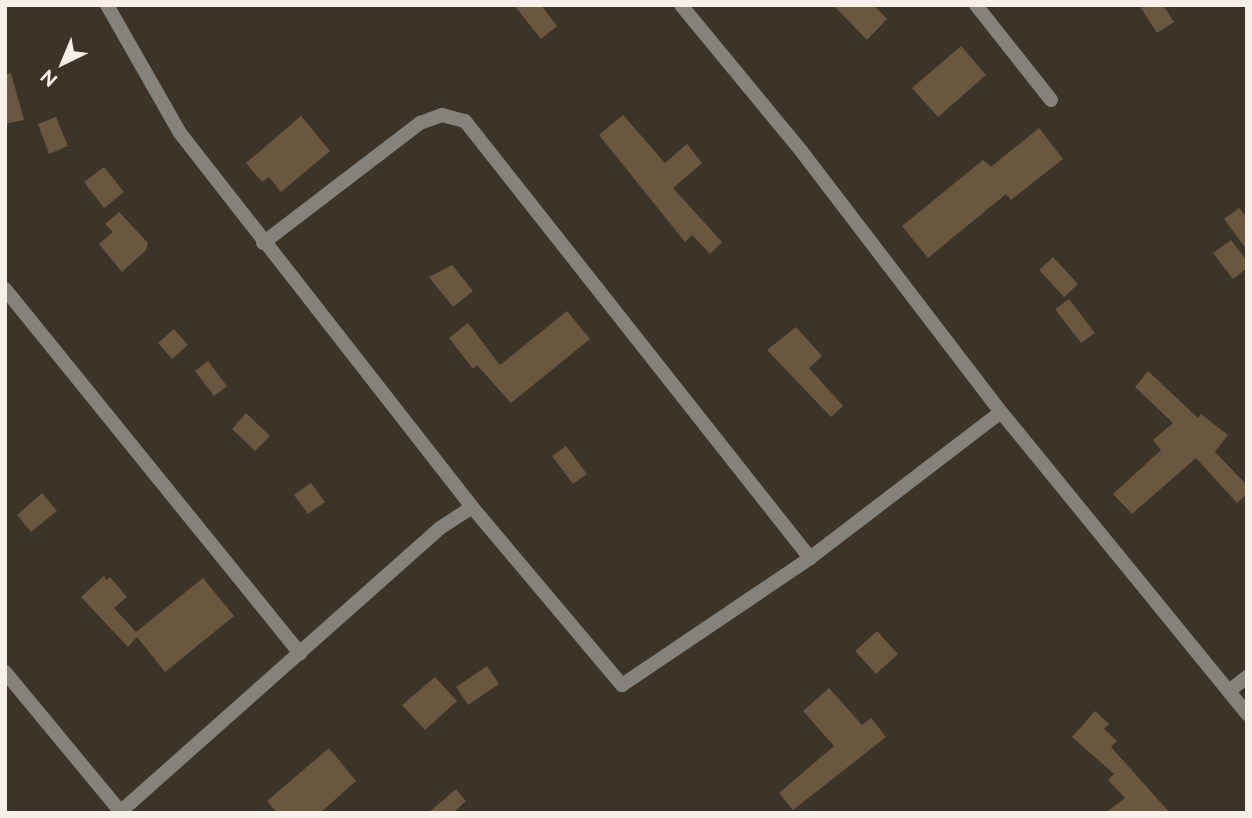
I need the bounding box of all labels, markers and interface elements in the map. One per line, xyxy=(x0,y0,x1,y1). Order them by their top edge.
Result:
north arrow xyxy=(28,28,98,98)
text: N xyxy=(36,65,61,91)

